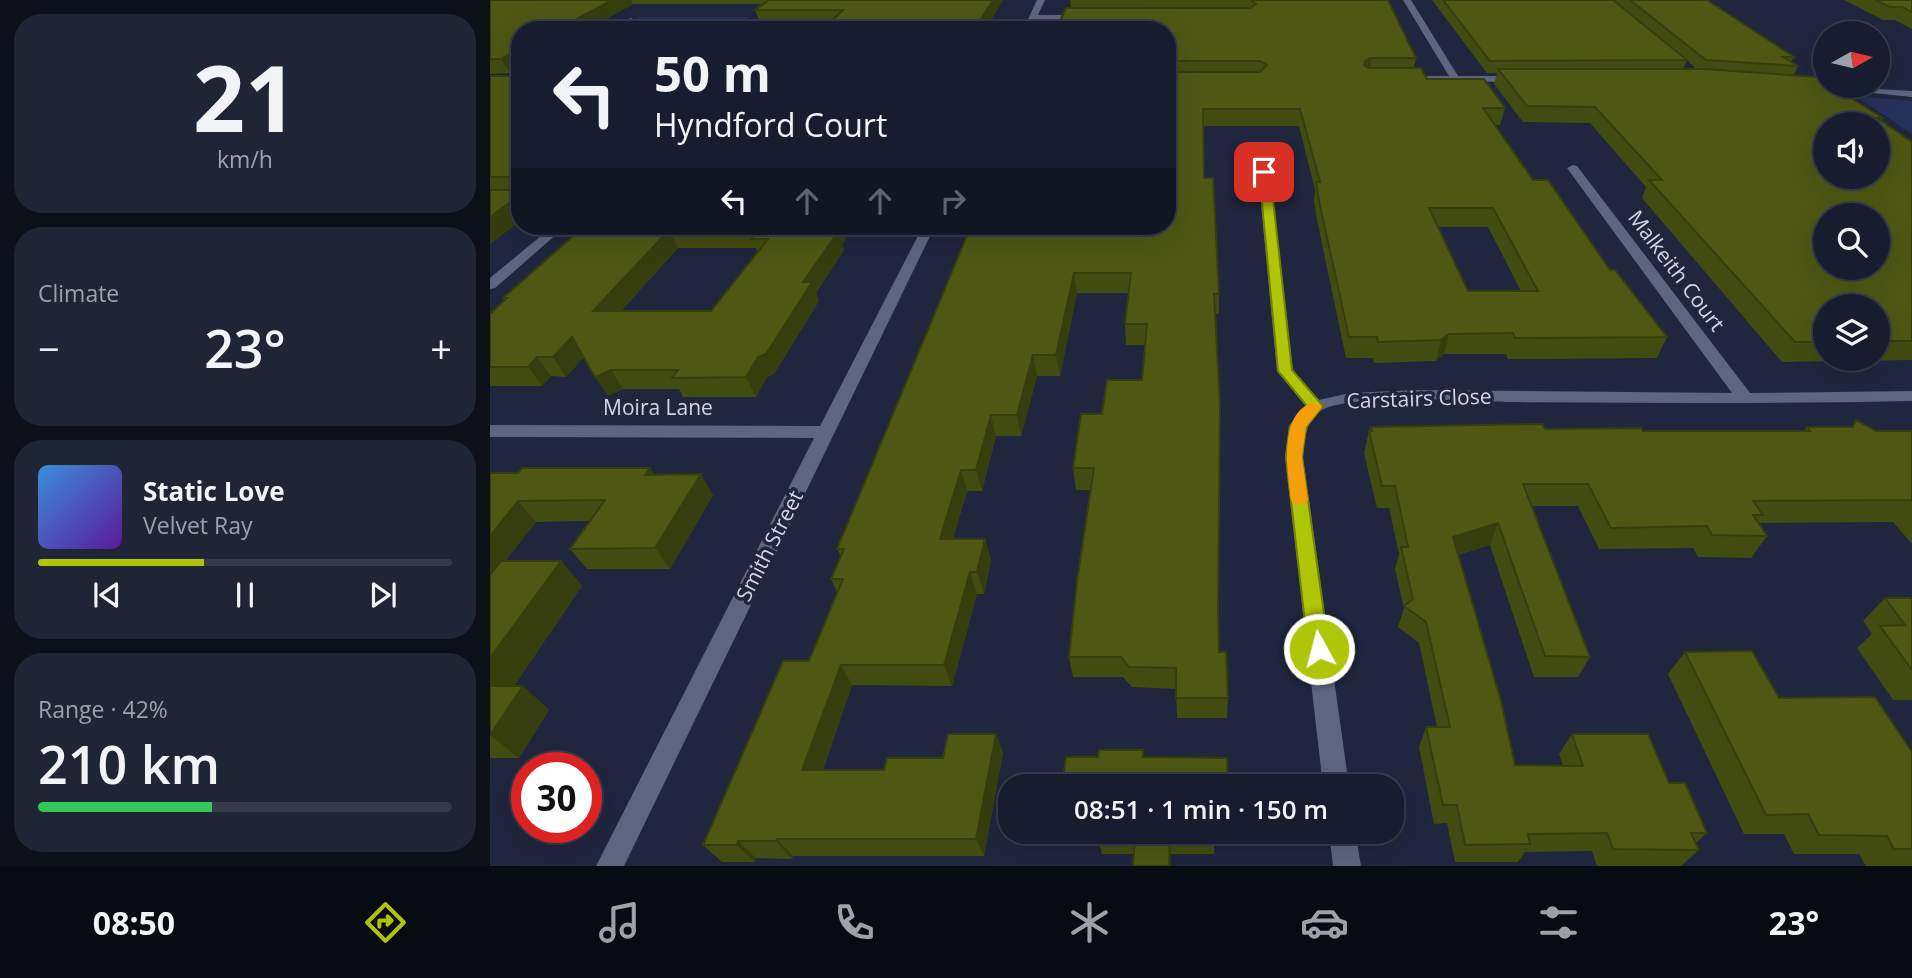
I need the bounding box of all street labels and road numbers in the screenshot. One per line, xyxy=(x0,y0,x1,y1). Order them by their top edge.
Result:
street label: Malkeith Court xyxy=(1622,204,1731,337)
street label: Carstairs Close xyxy=(1346,381,1492,415)
street label: Moira Lane xyxy=(603,393,713,421)
street label: Smith Street xyxy=(729,485,809,606)

